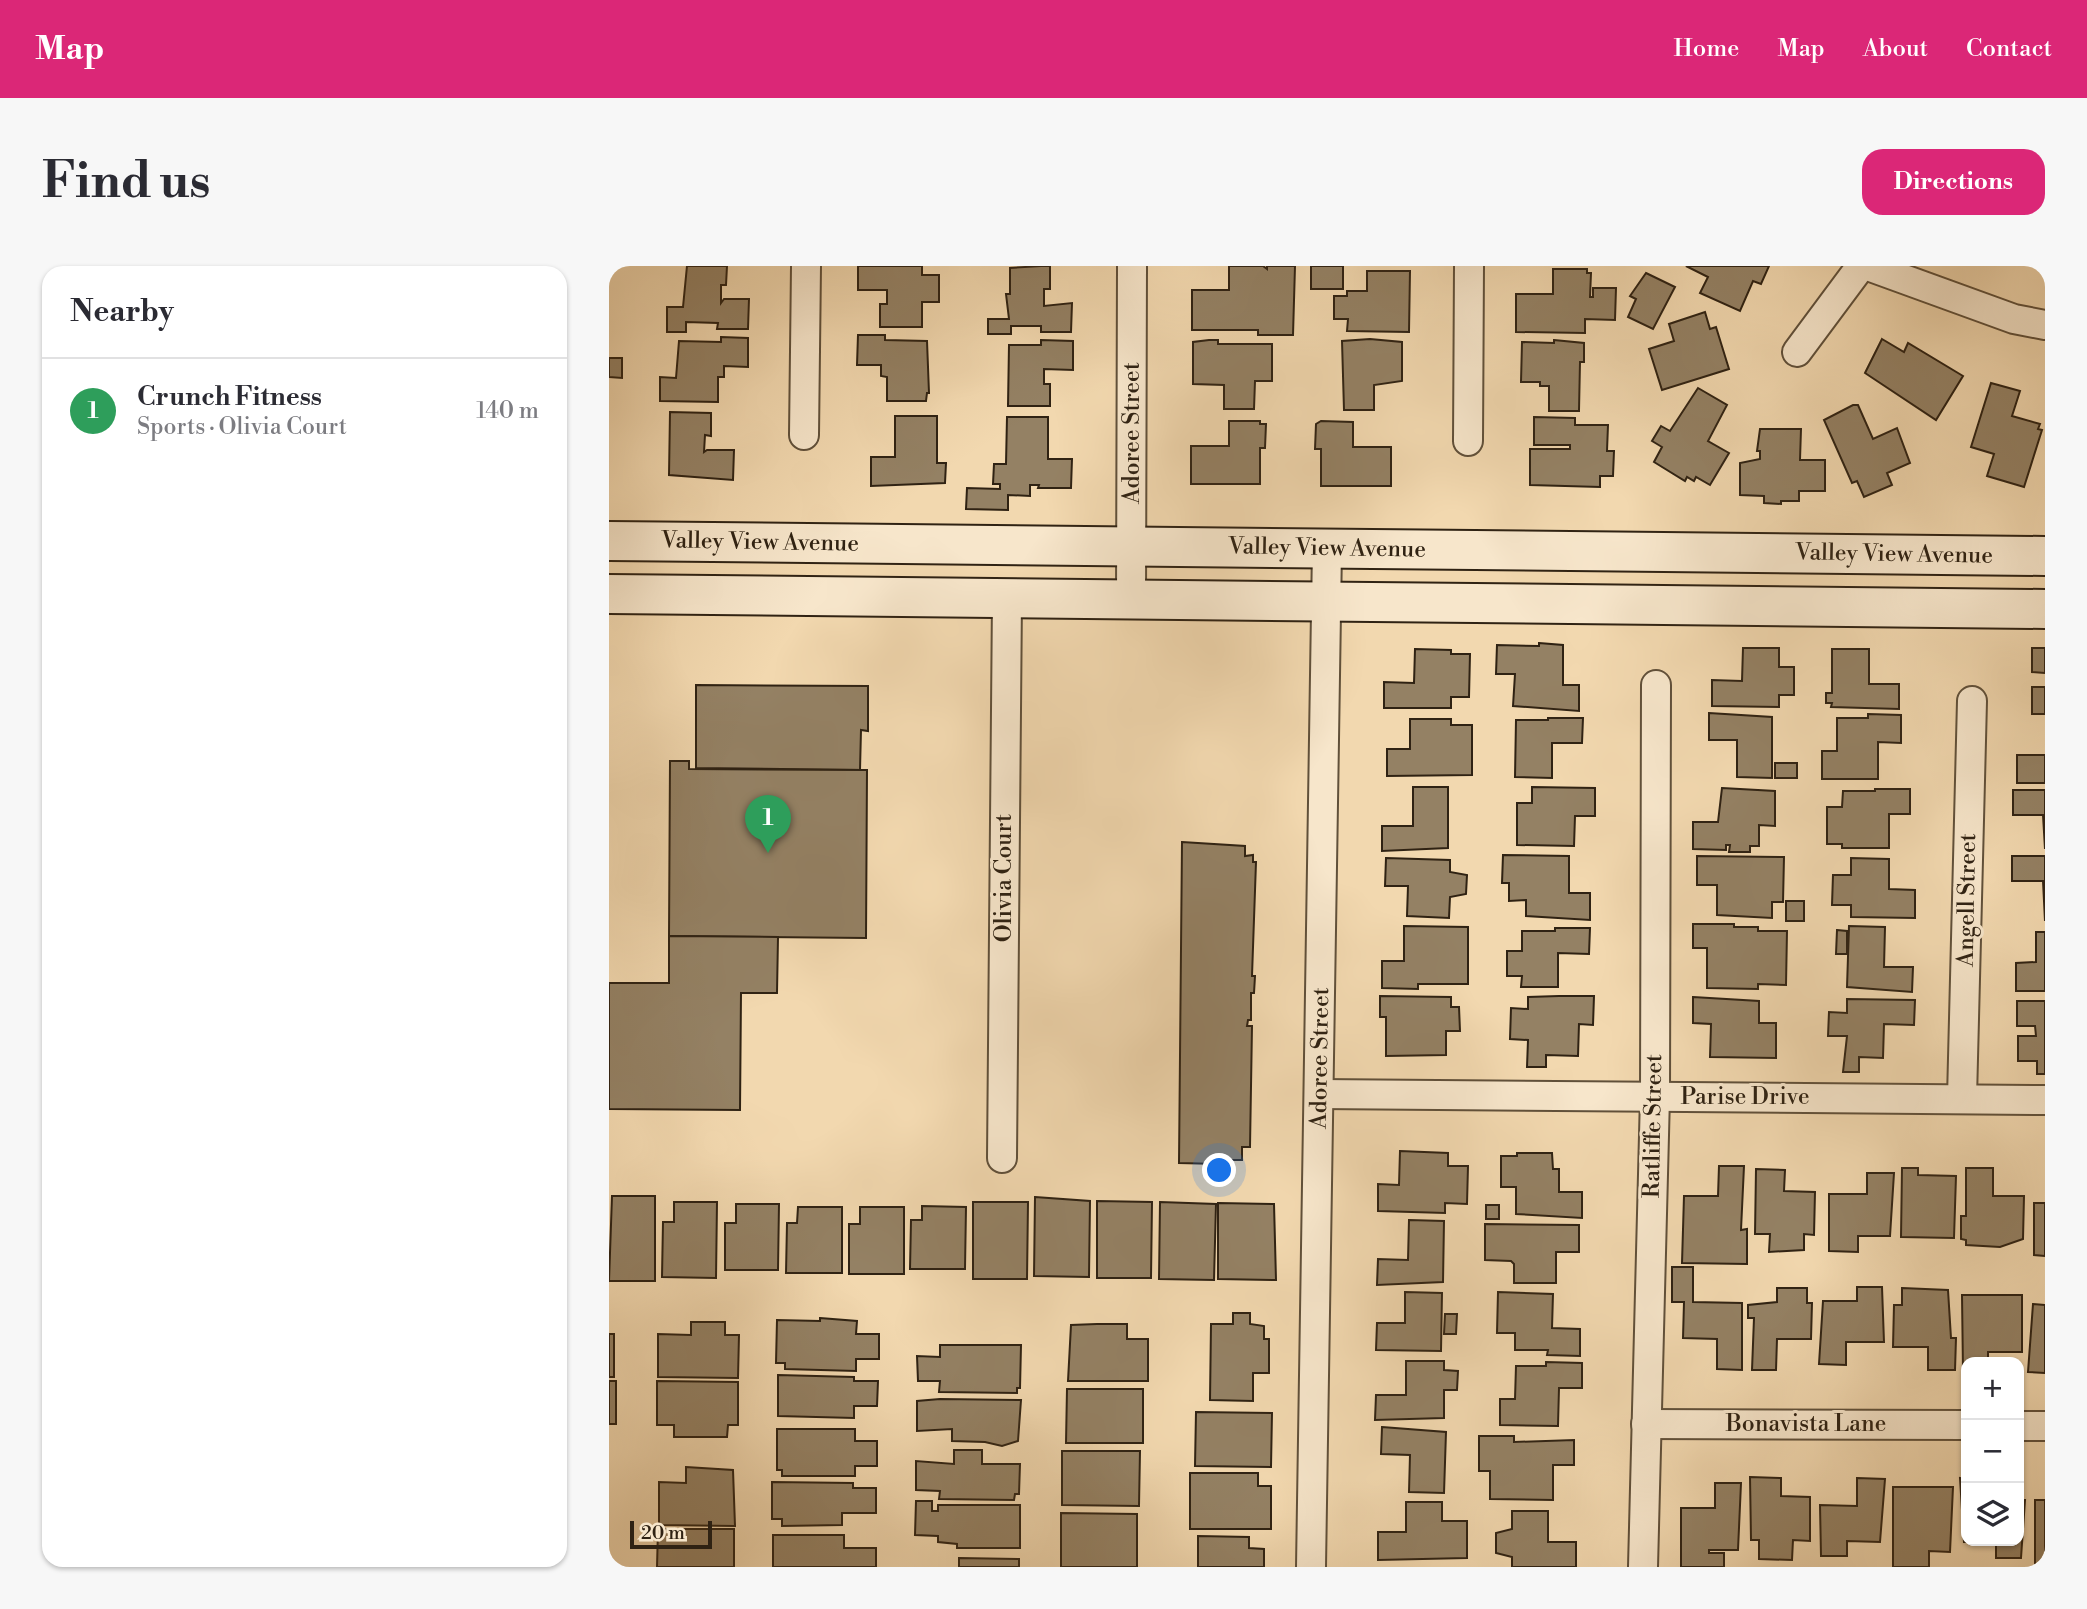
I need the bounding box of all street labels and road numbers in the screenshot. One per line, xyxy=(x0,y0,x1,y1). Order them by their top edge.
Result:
street label: Adoree Street xyxy=(1118,362,1146,505)
street label: Valley View Avenue xyxy=(660,526,859,558)
street label: Valley View Avenue xyxy=(1227,532,1426,564)
street label: Valley View Avenue xyxy=(1794,538,1993,570)
street label: Olivia Court xyxy=(990,814,1018,942)
street label: Angell Street xyxy=(1952,833,1982,968)
street label: Adoree Street xyxy=(1305,987,1335,1130)
street label: Ratliffe Street xyxy=(1638,1054,1668,1198)
street label: Parise Drive xyxy=(1680,1083,1810,1111)
street label: Bonavista Lane xyxy=(1725,1410,1886,1438)

